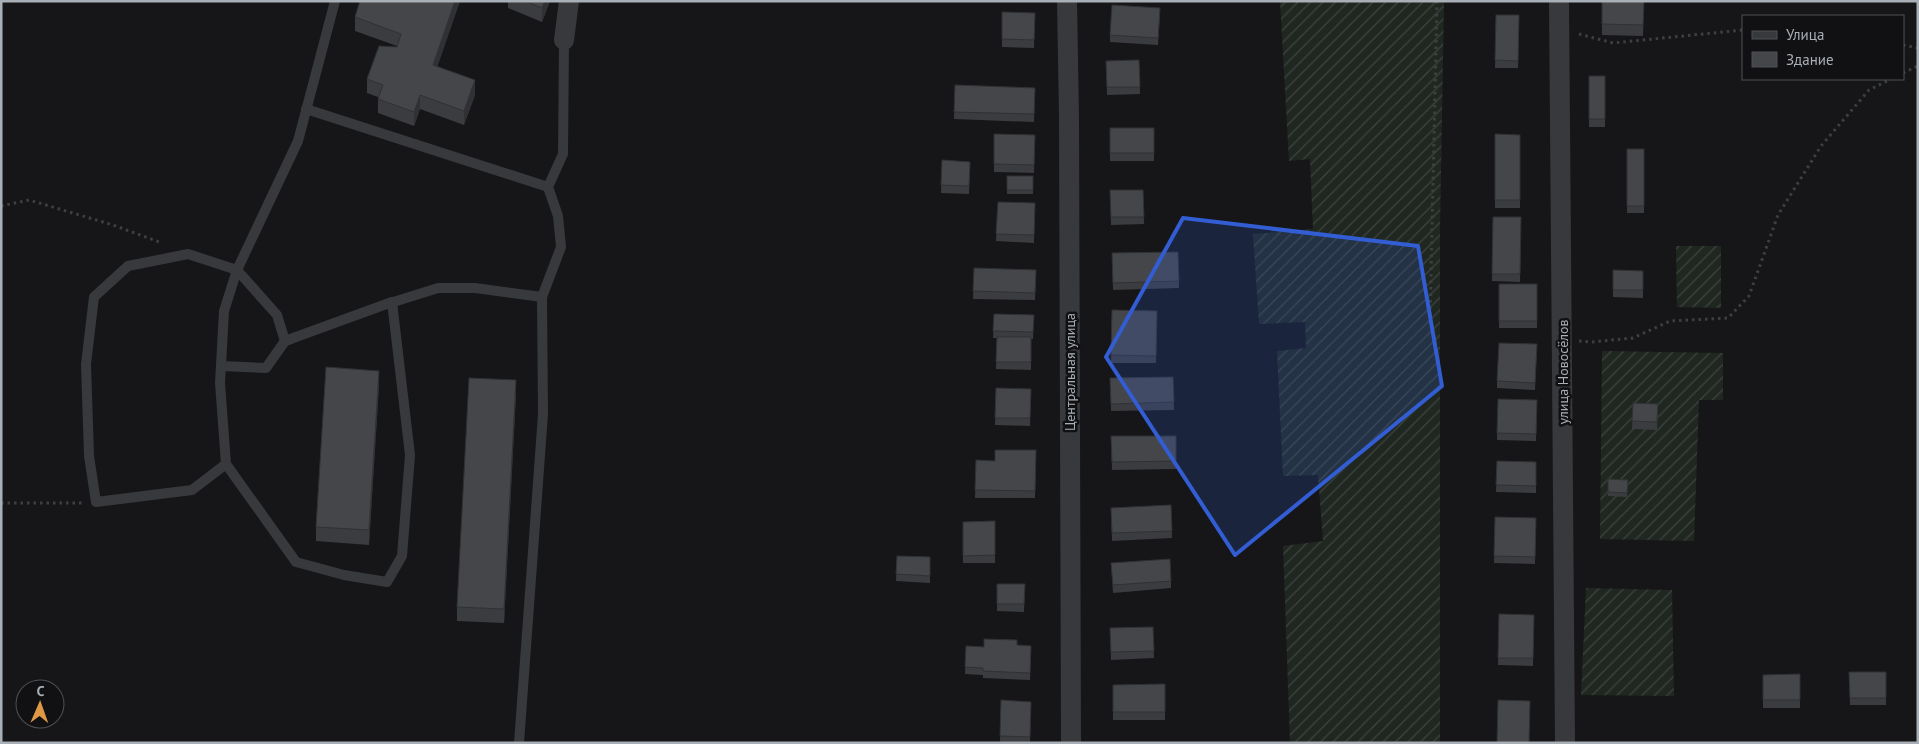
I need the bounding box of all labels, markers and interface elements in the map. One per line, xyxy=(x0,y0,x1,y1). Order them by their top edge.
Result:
legend xyxy=(1742,15,1904,80)
text: Улица xyxy=(1786,25,1824,44)
text: Здание xyxy=(1786,50,1834,69)
street label: Центральная улица xyxy=(1061,313,1079,431)
street label: улица Новосёлов xyxy=(1554,319,1572,425)
north arrow xyxy=(15,679,65,729)
text: С xyxy=(36,682,45,700)

